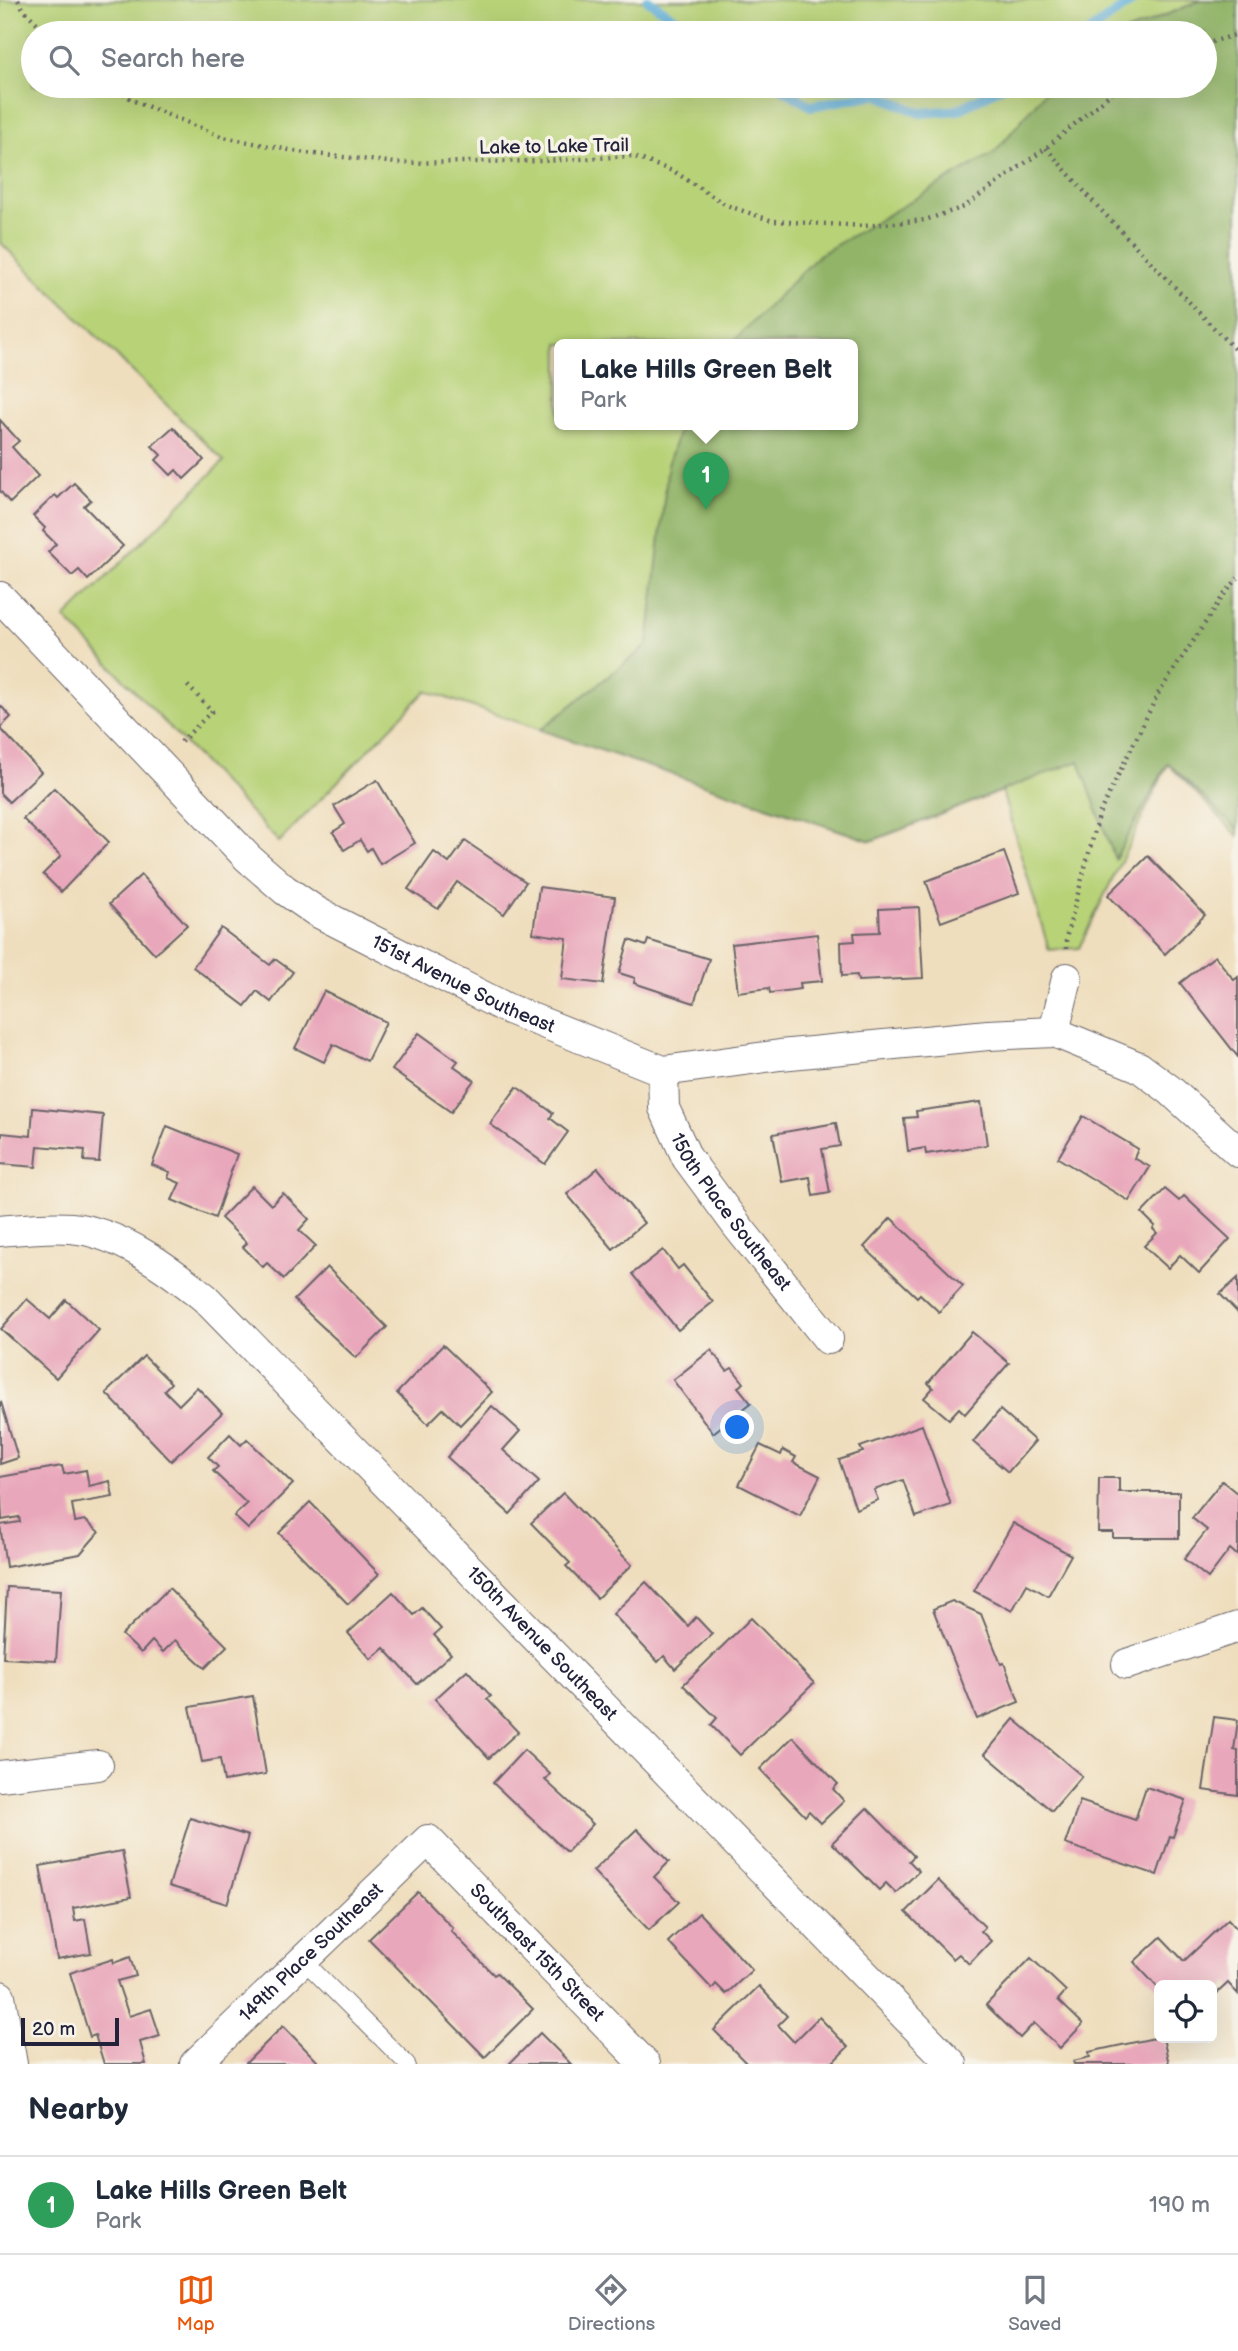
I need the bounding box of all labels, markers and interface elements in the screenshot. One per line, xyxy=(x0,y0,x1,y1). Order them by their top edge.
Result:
search box xyxy=(21,21,1217,98)
icon: search xyxy=(45,41,83,79)
text: Search here xyxy=(101,44,245,75)
street label: Lake to Lake Trail xyxy=(479,134,629,160)
popup xyxy=(554,339,858,430)
text: Lake Hills Green Belt xyxy=(580,355,832,386)
text: Park xyxy=(580,386,626,414)
pin: 1 xyxy=(683,452,729,510)
street label: 151st Avenue Southeast xyxy=(368,930,558,1038)
street label: 150th Place Southeast xyxy=(666,1129,796,1295)
your location xyxy=(720,1410,754,1444)
street label: 150th Avenue Southeast xyxy=(462,1562,622,1725)
street label: 149th Place Southeast xyxy=(234,1878,388,2027)
street label: Southeast 15th Street xyxy=(465,1879,609,2026)
map controls xyxy=(1154,1980,1217,2043)
button: locate xyxy=(1154,1980,1217,2043)
scale bar xyxy=(21,2015,119,2047)
text: 20 m xyxy=(32,2018,75,2041)
text: Nearby xyxy=(28,2092,128,2128)
text: Lake Hills Green Belt xyxy=(95,2176,347,2207)
text: 1 xyxy=(46,2191,56,2219)
text: 190 m xyxy=(1149,2191,1210,2219)
text: Park xyxy=(95,2207,141,2235)
tab: Map xyxy=(177,2271,215,2336)
tab: Directions xyxy=(568,2271,655,2336)
tab: Saved xyxy=(1008,2271,1061,2336)

